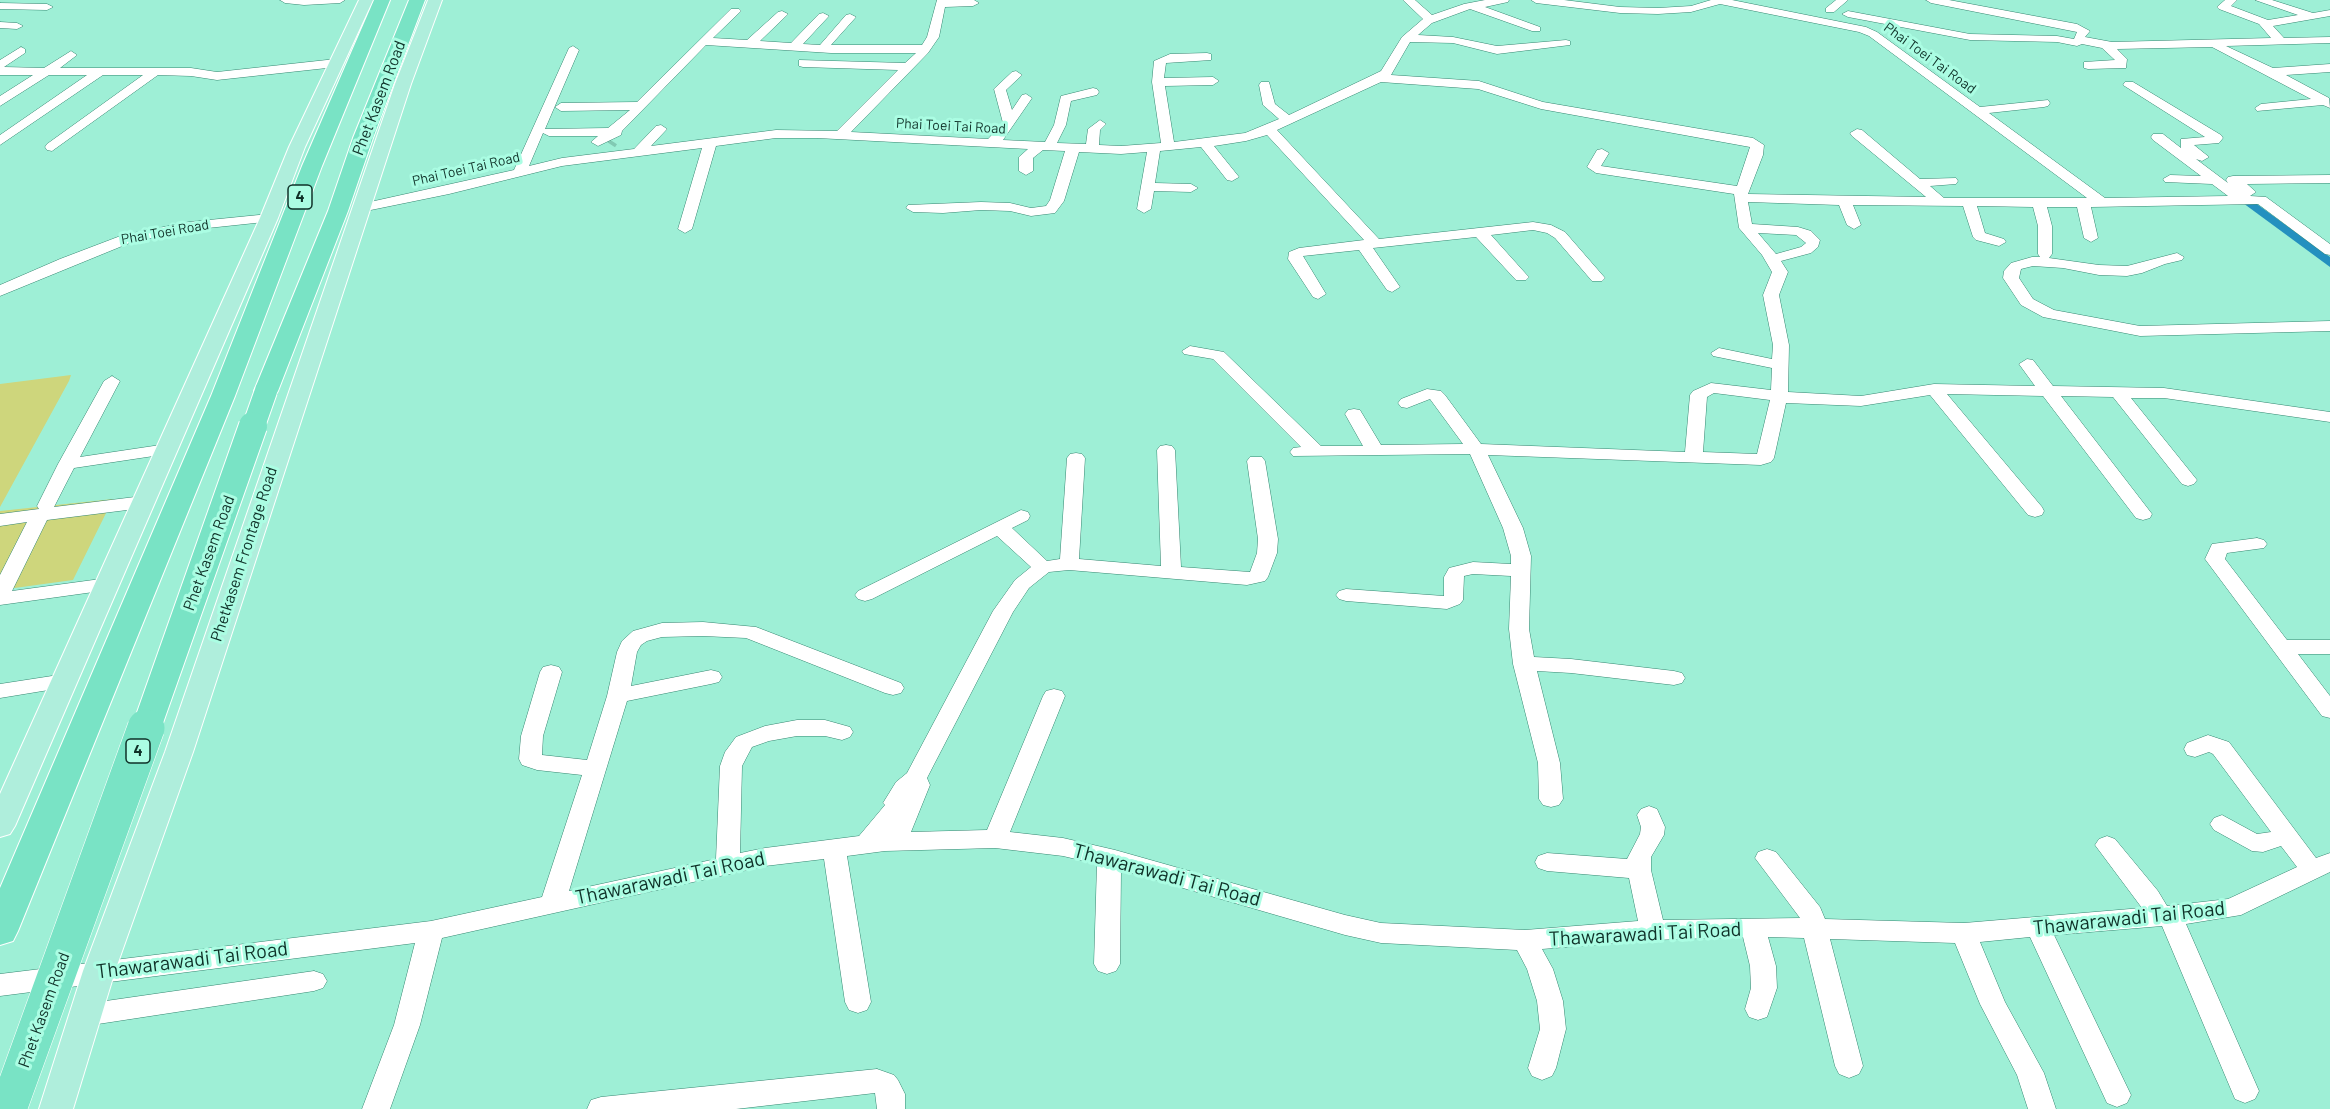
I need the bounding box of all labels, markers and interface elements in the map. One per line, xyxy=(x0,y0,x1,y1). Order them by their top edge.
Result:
street label: Phai Toei Tai Road xyxy=(1881,19,1979,97)
street label: Phet Kasem Road xyxy=(348,38,410,158)
street label: Phai Toei Tai Road xyxy=(896,115,1006,137)
street label: Phai Toei Tai Road xyxy=(411,148,521,190)
road number: 4 xyxy=(288,185,312,209)
street label: Phai Toei Road xyxy=(120,216,210,248)
street label: Phetkasem Frontage Road xyxy=(207,464,281,644)
street label: Phet Kasem Road xyxy=(179,493,239,613)
road number: 4 xyxy=(126,739,150,763)
street label: Thawarawadi Tai Road xyxy=(1071,838,1263,912)
street label: Thawarawadi Tai Road xyxy=(573,846,767,910)
street label: Thawarawadi Tai Road xyxy=(2032,896,2226,940)
street label: Thawarawadi Tai Road xyxy=(1548,917,1742,951)
street label: Thawarawadi Tai Road xyxy=(95,936,289,984)
street label: Phet Kasem Road xyxy=(14,950,74,1070)

